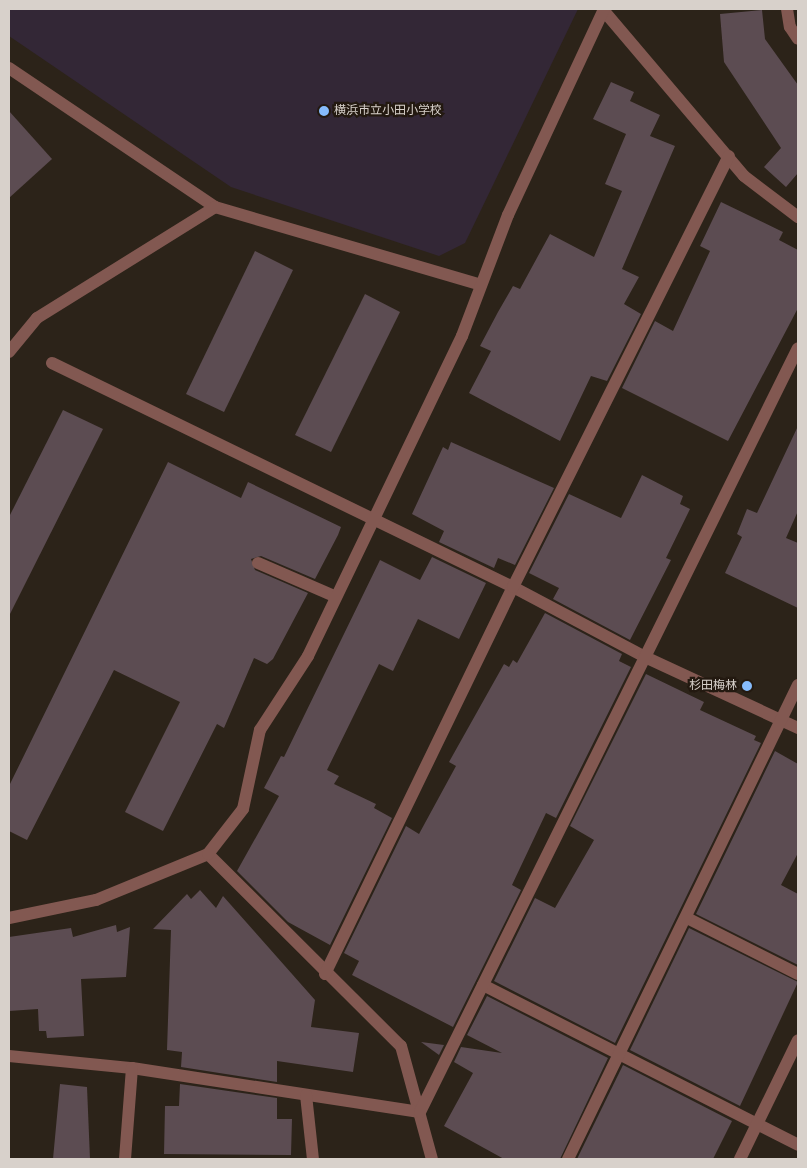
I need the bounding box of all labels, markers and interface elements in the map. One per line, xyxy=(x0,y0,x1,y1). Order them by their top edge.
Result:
place label: 横浜市立小田小学校 xyxy=(334,104,442,118)
marker: 横浜市立小田小学校 xyxy=(318,105,330,117)
place label: 杉田梅林 xyxy=(689,679,737,693)
marker: 杉田梅林 xyxy=(741,680,753,692)

